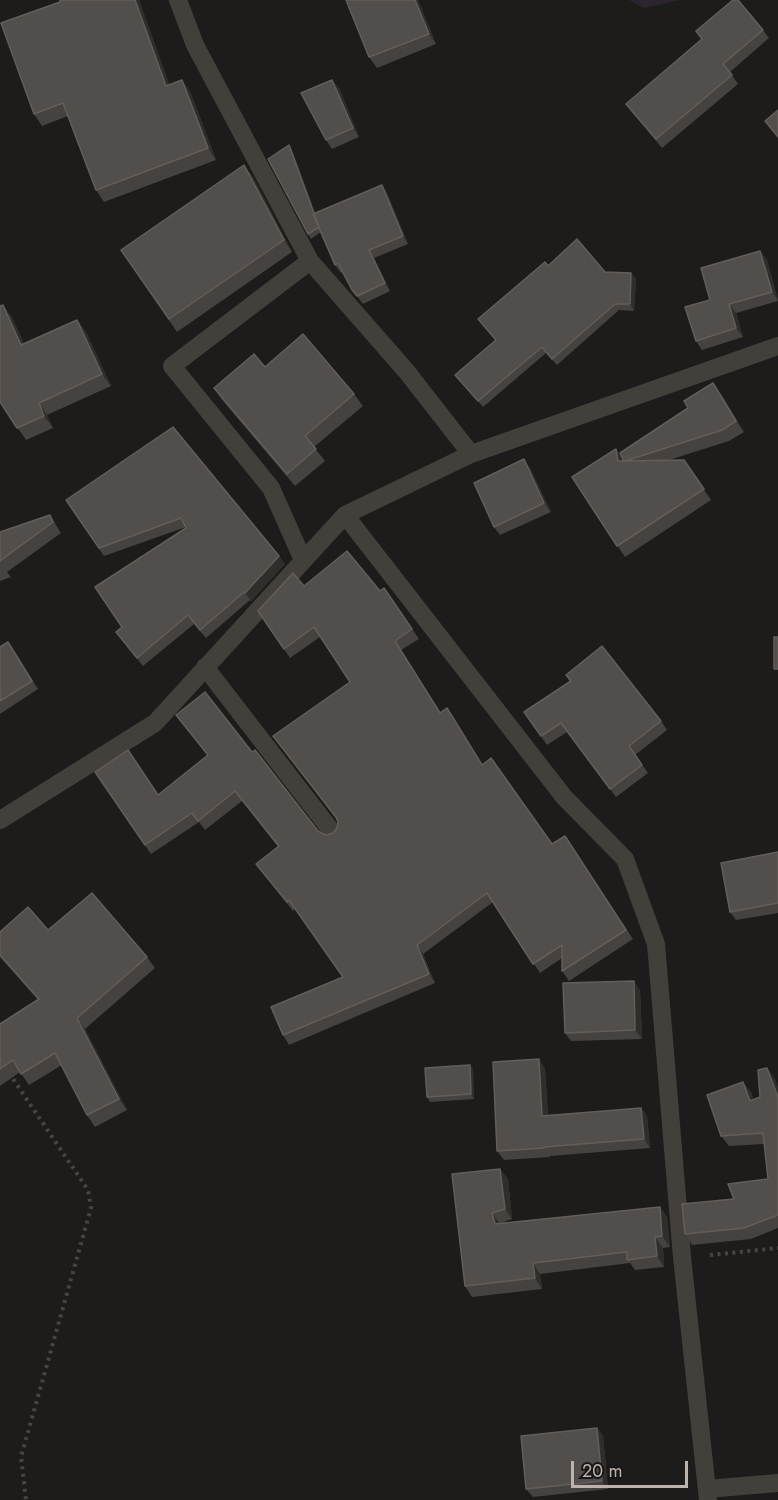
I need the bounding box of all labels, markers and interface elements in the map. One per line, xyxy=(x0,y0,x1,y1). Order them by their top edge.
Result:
scale bar xyxy=(574,1449,691,1487)
text: 20 m xyxy=(582,1458,622,1484)

